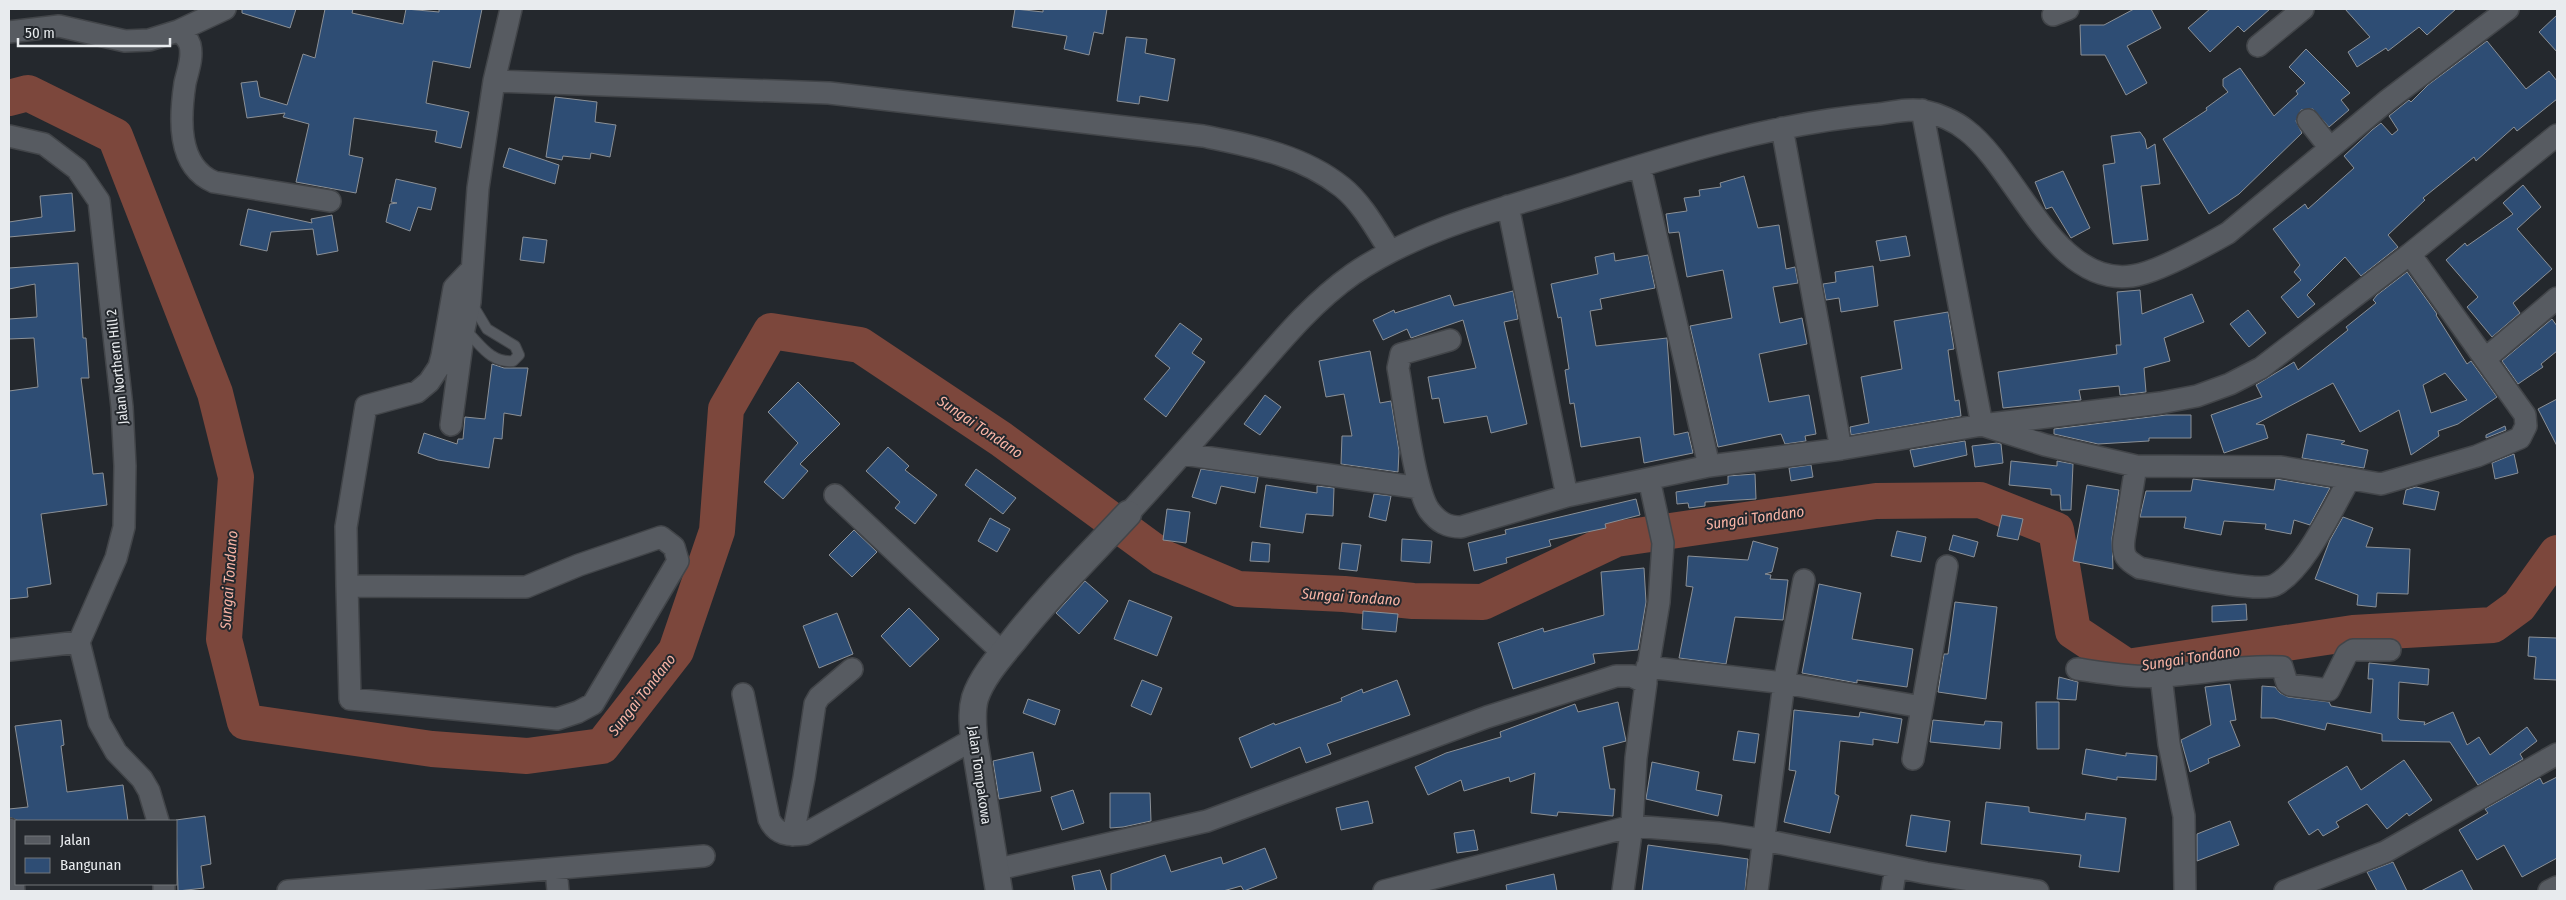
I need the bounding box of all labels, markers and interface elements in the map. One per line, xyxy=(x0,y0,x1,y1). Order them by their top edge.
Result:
scale bar xyxy=(18,15,170,47)
text: 50 m xyxy=(25,24,55,42)
street label: Jalan Northern Hill 2 xyxy=(103,309,132,425)
water label: Sungai Tondano xyxy=(933,391,1026,462)
water label: Sungai Tondano xyxy=(1704,502,1805,534)
water label: Sungai Tondano xyxy=(216,530,241,631)
water label: Sungai Tondano xyxy=(1300,584,1401,609)
water label: Sungai Tondano xyxy=(2140,641,2241,675)
water label: Sungai Tondano xyxy=(604,650,680,740)
street label: Jalan Tompakowa xyxy=(964,725,995,826)
legend xyxy=(15,820,178,885)
text: Jalan xyxy=(60,831,90,849)
text: Bangunan xyxy=(60,856,121,874)

